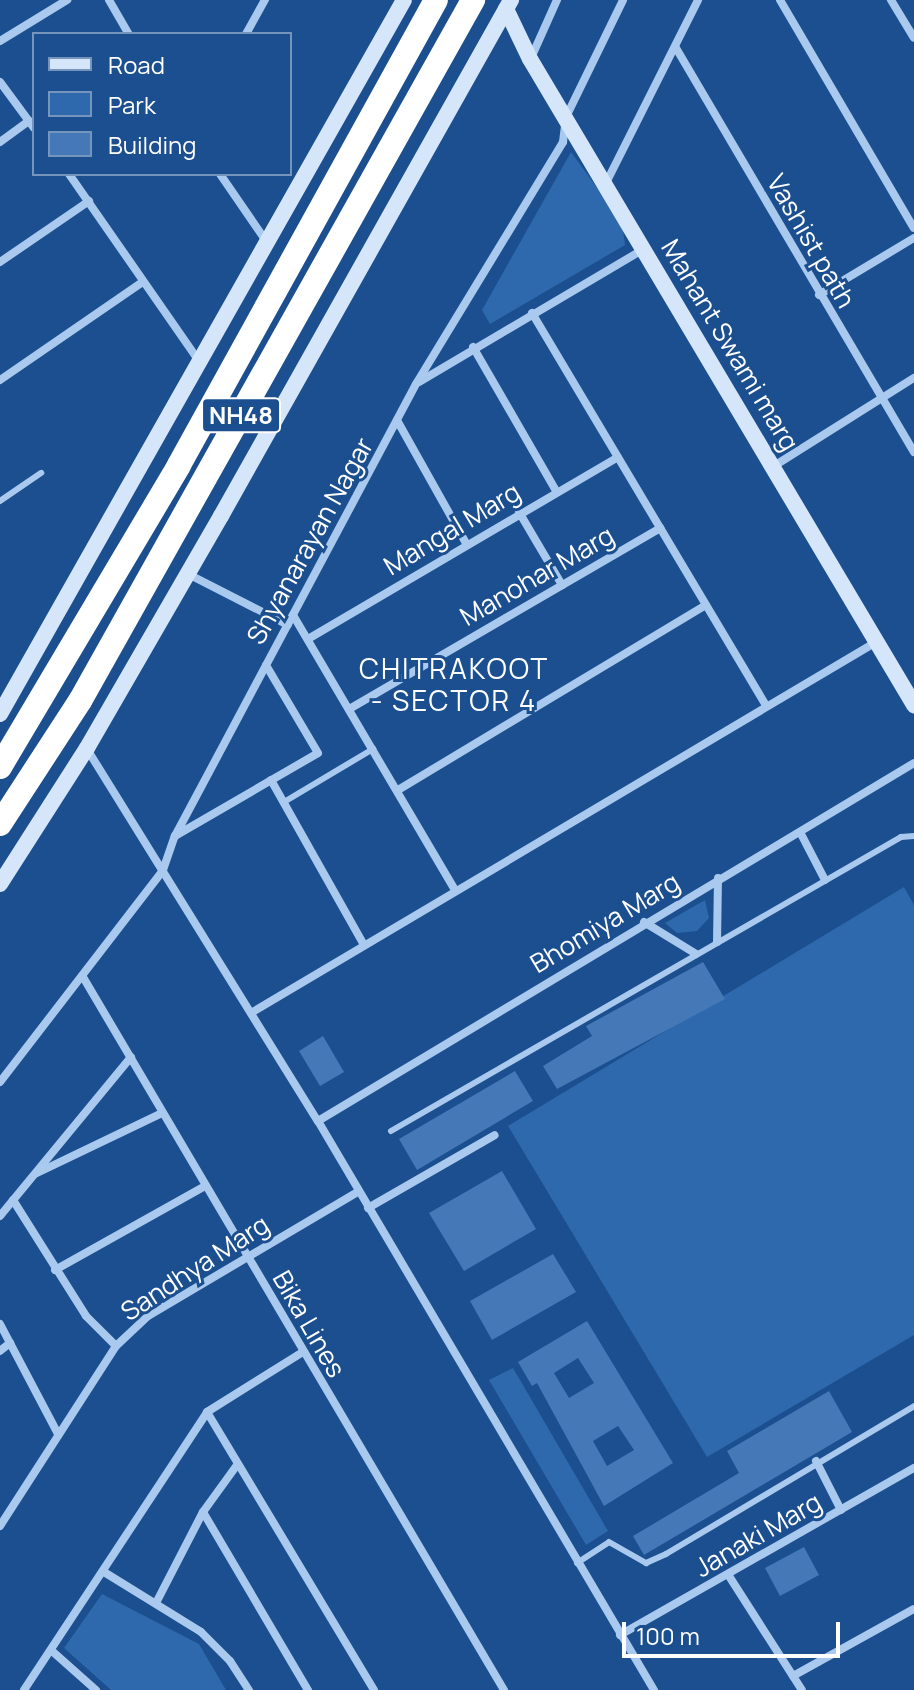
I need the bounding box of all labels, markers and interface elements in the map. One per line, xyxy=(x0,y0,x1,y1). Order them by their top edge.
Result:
legend xyxy=(32,32,292,176)
text: Road xyxy=(108,48,165,81)
text: Park xyxy=(108,88,156,121)
text: Building xyxy=(108,128,196,161)
street label: Vashist path xyxy=(760,169,862,313)
street label: Mahant Swami marg xyxy=(655,234,805,456)
road number: NH48 xyxy=(201,395,281,435)
street label: Shyanarayan Nagar xyxy=(240,432,380,650)
street label: Mangal Marg xyxy=(378,476,526,582)
street label: Manohar Marg xyxy=(455,519,619,633)
district label: CHITRAKOOT - SECTOR 4 xyxy=(359,651,549,717)
street label: Bhomiya Marg xyxy=(525,866,685,980)
street label: Sandhya Marg xyxy=(115,1209,275,1327)
street label: Bika Lines xyxy=(266,1265,352,1383)
street label: Janaki Marg xyxy=(689,1486,827,1584)
scale bar xyxy=(626,1606,844,1656)
text: 100 m xyxy=(636,1619,700,1652)

